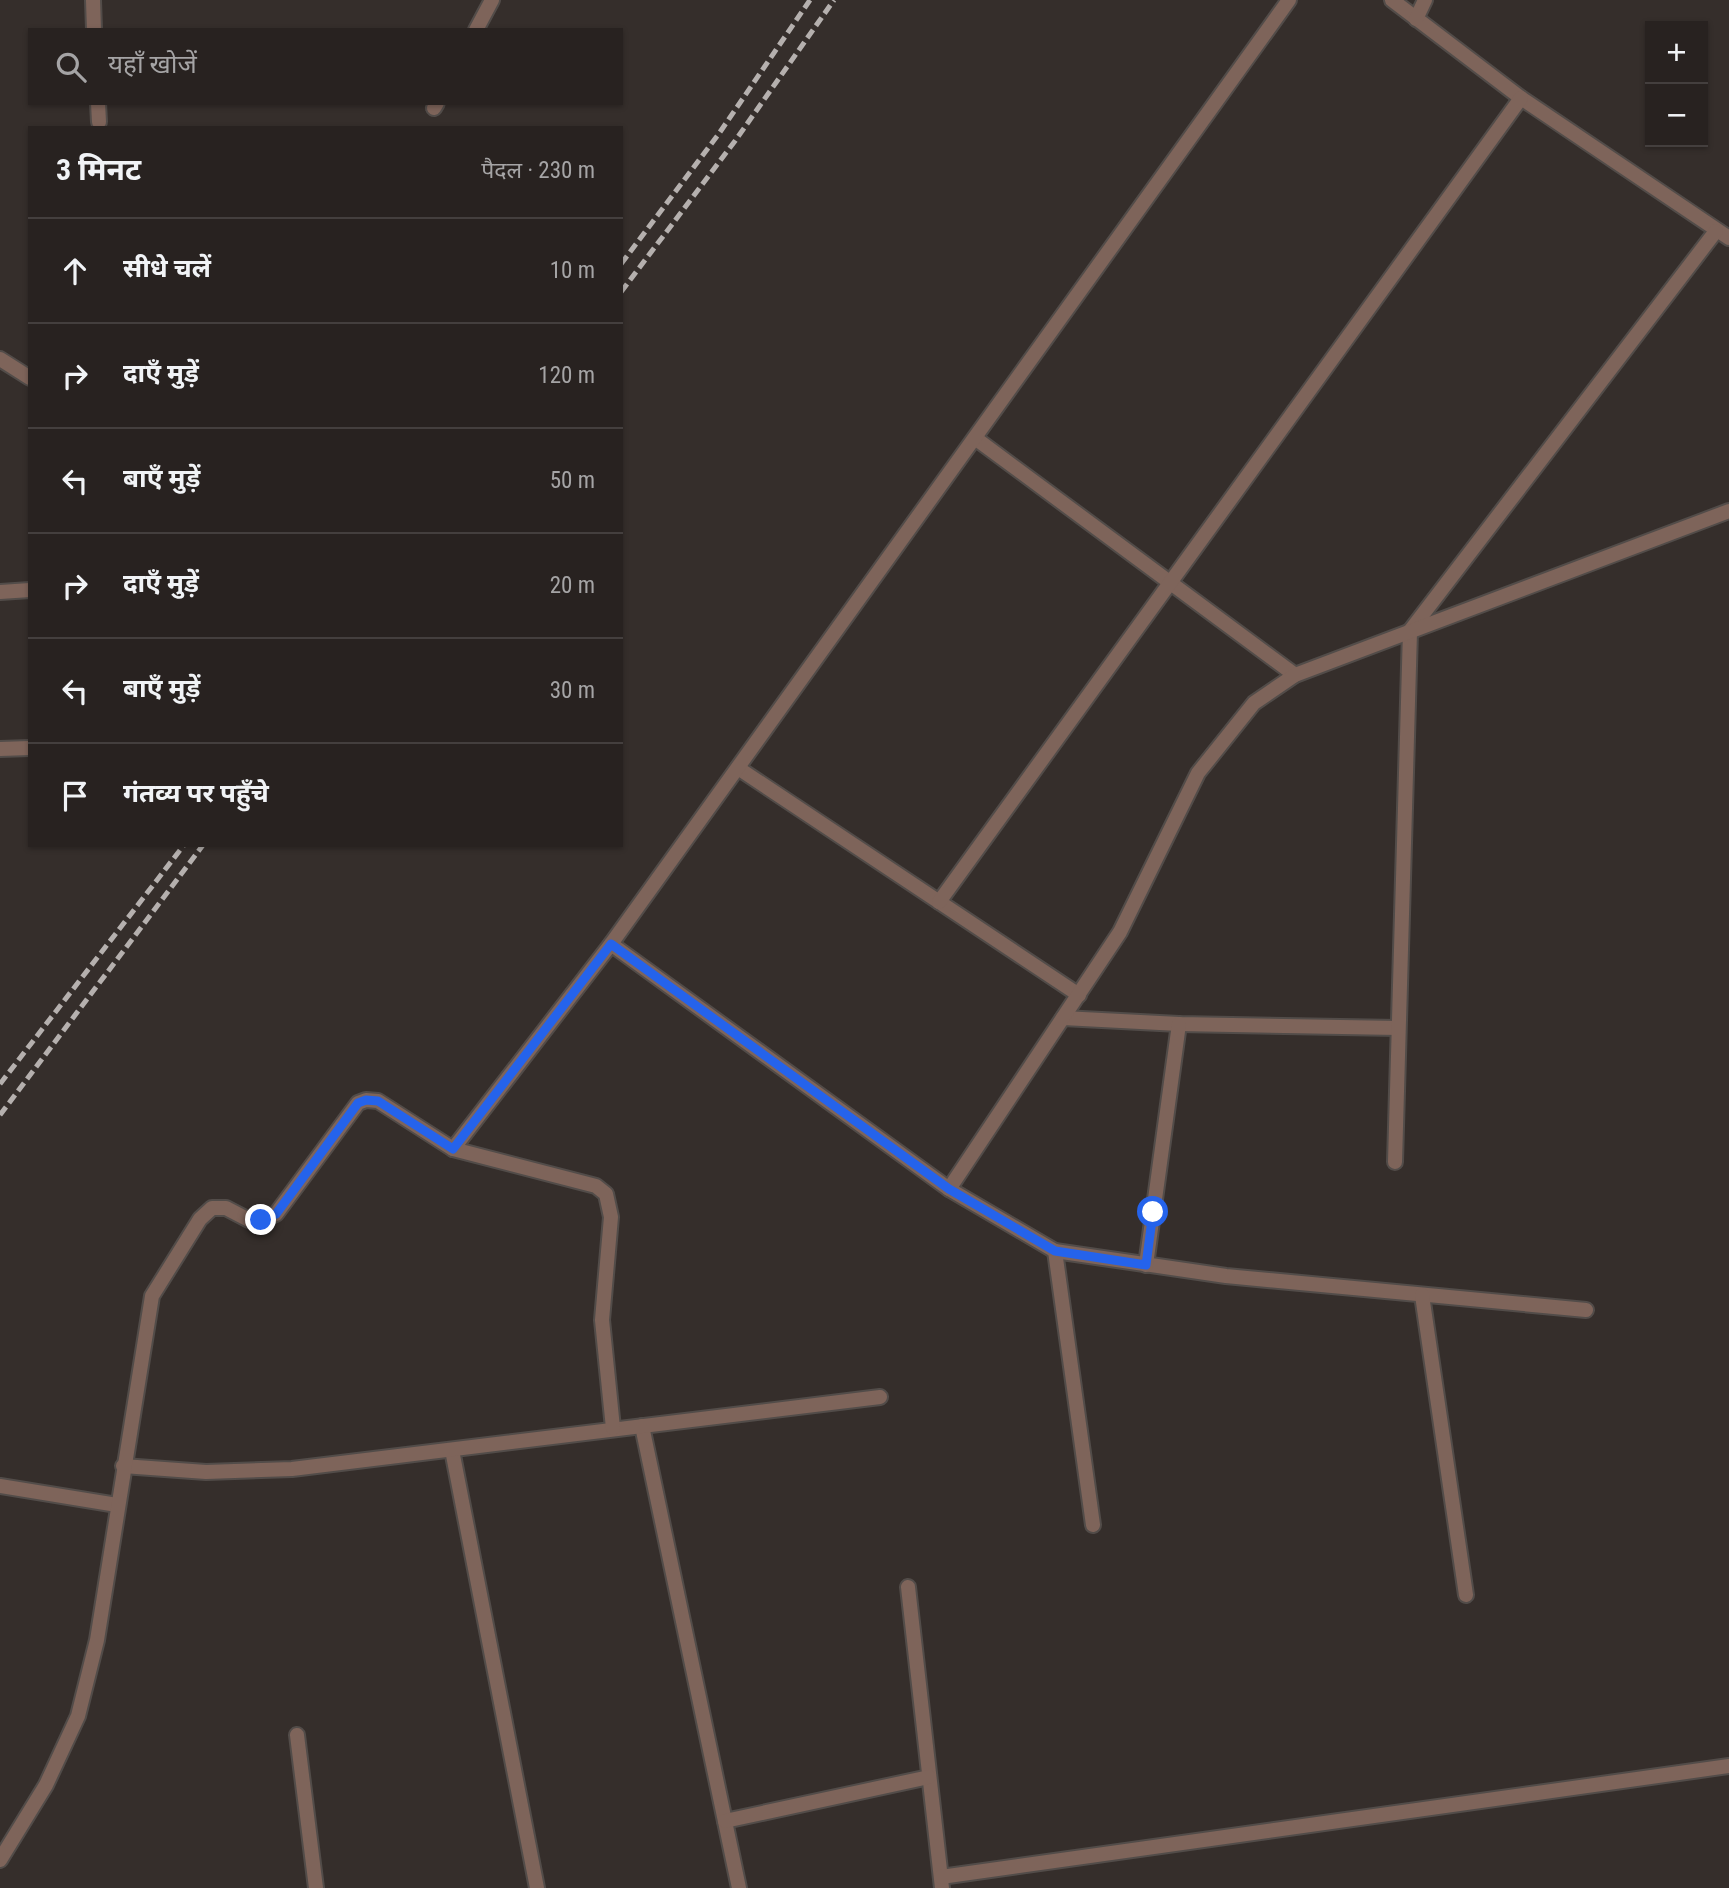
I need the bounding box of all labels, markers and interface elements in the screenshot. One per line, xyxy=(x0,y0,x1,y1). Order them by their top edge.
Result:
map controls xyxy=(1645,21,1708,147)
button: + xyxy=(1645,21,1708,84)
search box xyxy=(28,28,623,105)
icon: search xyxy=(52,48,90,86)
text: यहाँ खोजें xyxy=(108,49,197,79)
button: − xyxy=(1645,84,1708,147)
text: 3 मिनट xyxy=(56,152,141,187)
text: पैदल · 230 m xyxy=(481,157,595,184)
icon: ahead xyxy=(56,252,94,290)
text: सीधे चलें xyxy=(123,253,211,283)
text: 10 m xyxy=(550,257,595,284)
icon: right xyxy=(56,357,94,395)
text: दाएँ मुड़ें xyxy=(123,358,199,388)
text: 120 m xyxy=(538,362,595,389)
icon: left xyxy=(56,462,94,500)
text: बाएँ मुड़ें xyxy=(123,463,200,493)
text: 50 m xyxy=(550,467,595,494)
icon: right xyxy=(56,567,94,605)
text: दाएँ मुड़ें xyxy=(123,568,199,598)
text: 20 m xyxy=(550,572,595,599)
icon: left xyxy=(56,672,94,710)
text: बाएँ मुड़ें xyxy=(123,673,200,703)
text: 30 m xyxy=(550,677,595,704)
icon: arrive xyxy=(56,777,94,815)
text: गंतव्य पर पहुँचे xyxy=(123,778,269,808)
route start xyxy=(1137,1196,1168,1227)
route end xyxy=(245,1204,276,1235)

